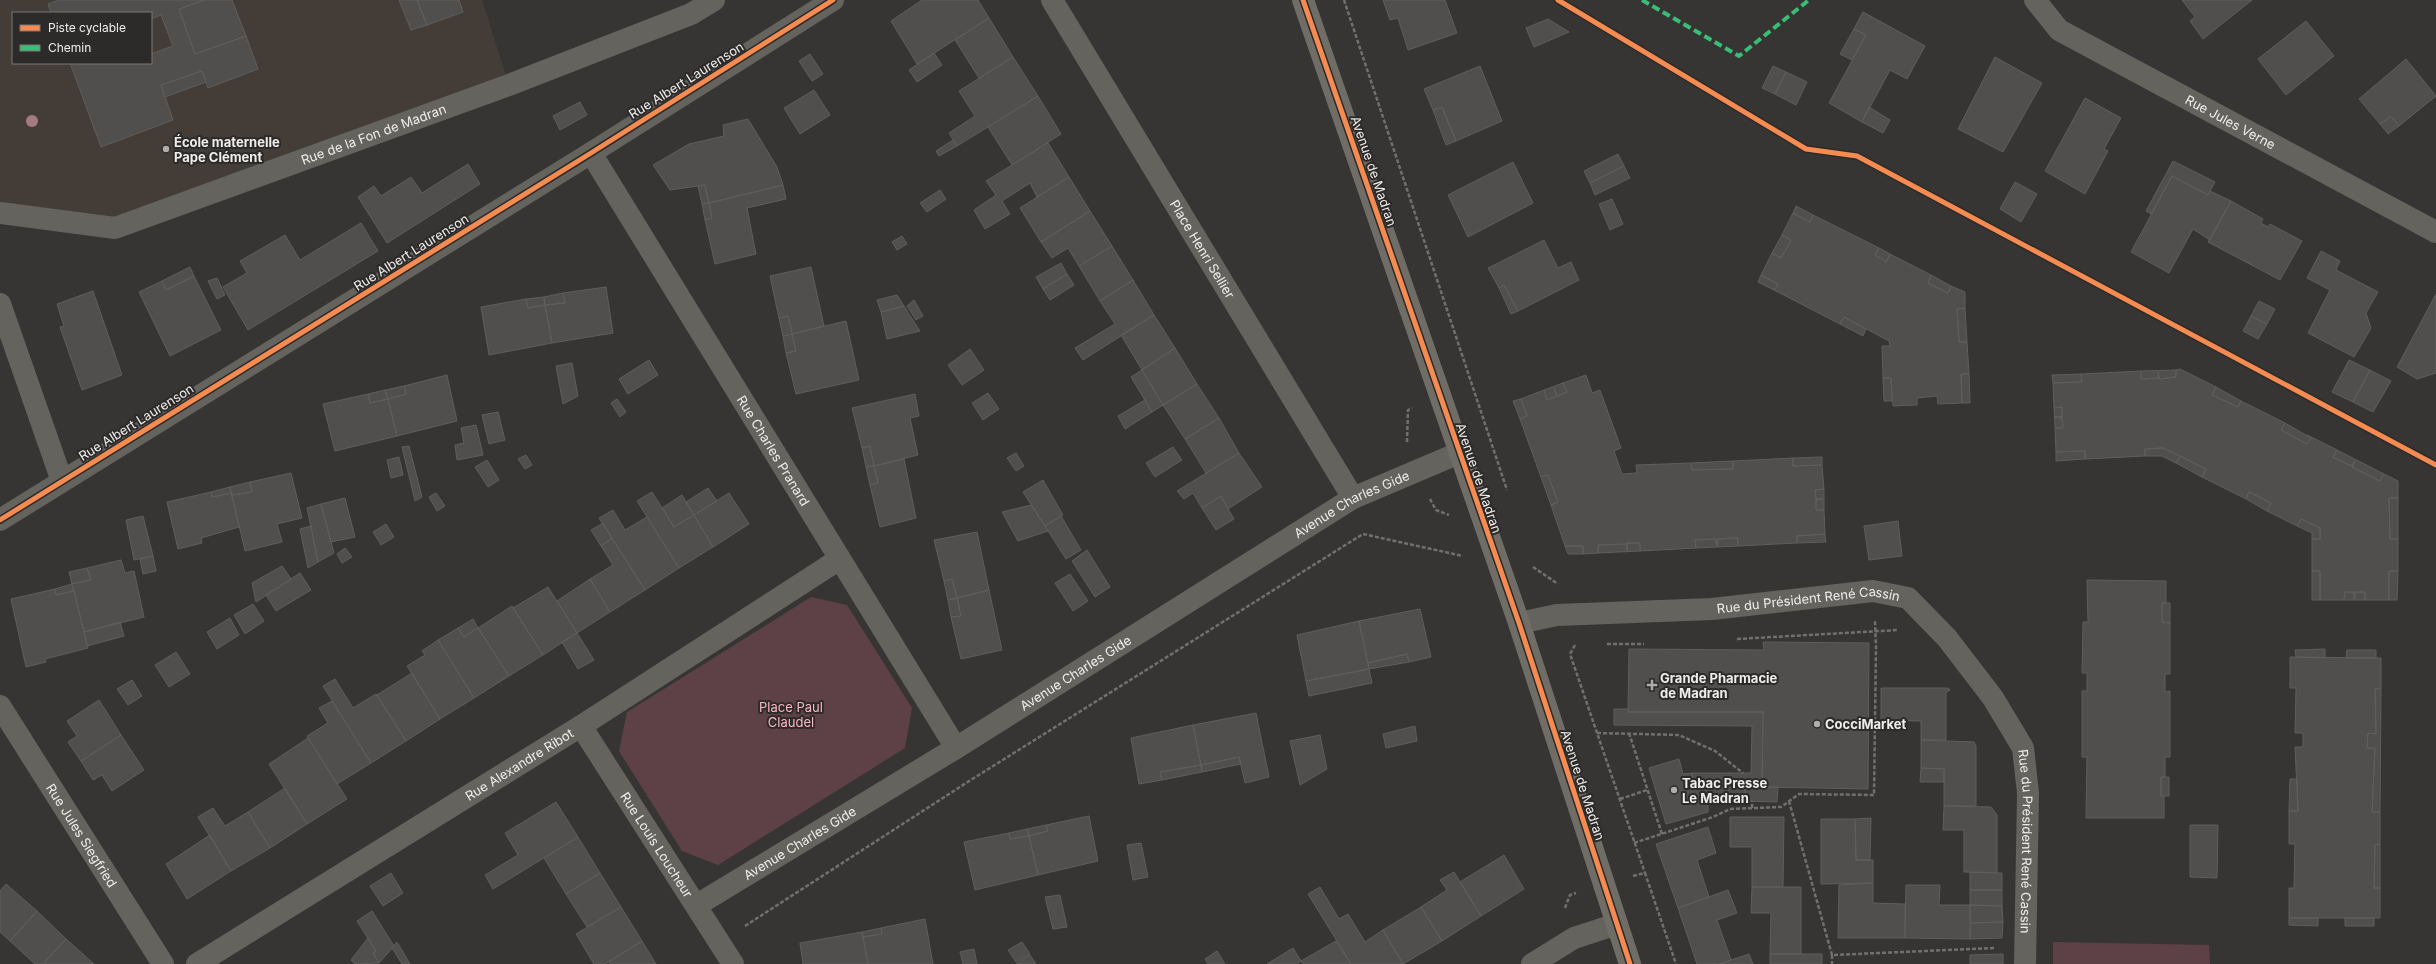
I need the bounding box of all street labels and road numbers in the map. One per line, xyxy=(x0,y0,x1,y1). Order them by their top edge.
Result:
street label: Rue Albert Laurenson xyxy=(626,38,746,122)
street label: Rue Jules Verne xyxy=(2183,91,2278,153)
street label: Rue de la Fon de Madran xyxy=(299,101,448,168)
street label: Avenue de Madran xyxy=(1348,114,1400,228)
street label: Place Henri Sellier xyxy=(1167,197,1238,301)
street label: Rue Albert Laurenson xyxy=(351,210,471,294)
street label: Rue Albert Laurenson xyxy=(76,380,196,464)
street label: Rue Charles Pranard xyxy=(734,392,813,509)
street label: Avenue de Madran xyxy=(1453,421,1505,535)
street label: Avenue Charles Gide xyxy=(1291,467,1412,541)
street label: Rue du Président René Cassin xyxy=(1716,583,1901,616)
street label: Avenue Charles Gide xyxy=(1017,632,1134,714)
street label: Rue Alexandre Ribot xyxy=(462,725,576,804)
street label: Avenue de Madran xyxy=(1558,728,1608,842)
street label: Rue du Président René Cassin xyxy=(2015,748,2036,934)
street label: Rue Jules Siegfried xyxy=(43,781,120,890)
street label: Rue Louis Loucheur xyxy=(617,789,697,901)
street label: Avenue Charles Gide xyxy=(740,803,859,883)

